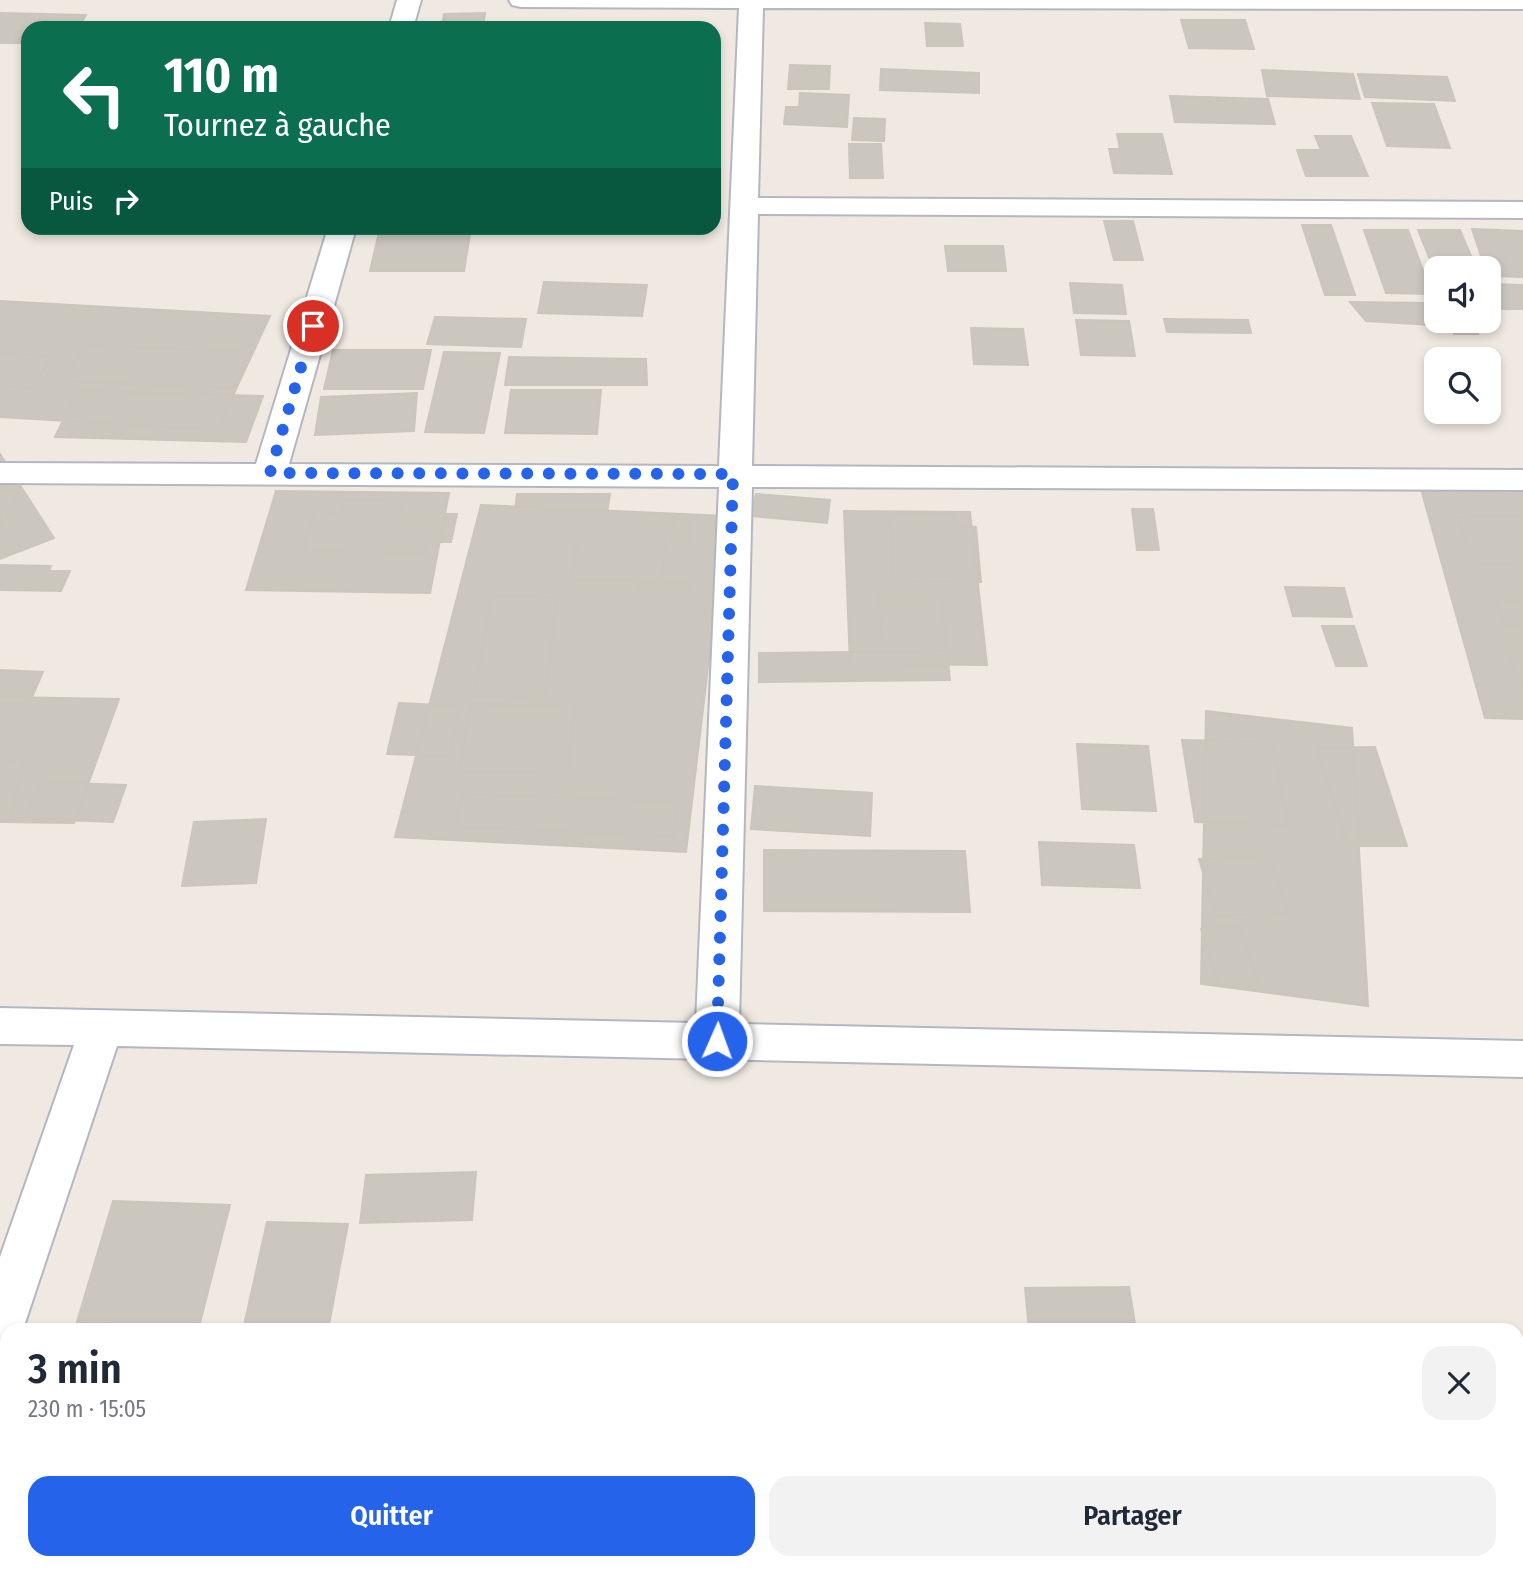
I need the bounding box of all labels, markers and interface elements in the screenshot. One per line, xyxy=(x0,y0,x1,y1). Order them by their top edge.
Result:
text: 110 m xyxy=(164,46,279,105)
icon: left xyxy=(49,49,140,140)
text: Tournez à gauche xyxy=(164,106,391,144)
icon: right xyxy=(107,182,145,220)
text: Puis xyxy=(49,186,93,217)
map controls xyxy=(1424,256,1501,424)
button: sound xyxy=(1424,256,1501,333)
pin xyxy=(283,296,343,356)
icon: arrive xyxy=(294,307,332,345)
button: search xyxy=(1424,347,1501,424)
position arrow xyxy=(680,1004,754,1078)
text: 3 min xyxy=(28,1344,122,1394)
button: close xyxy=(1422,1346,1496,1420)
text: 230 m · 15:05 xyxy=(28,1395,146,1423)
button: Quitter xyxy=(28,1476,755,1556)
button: Partager xyxy=(769,1476,1496,1556)

